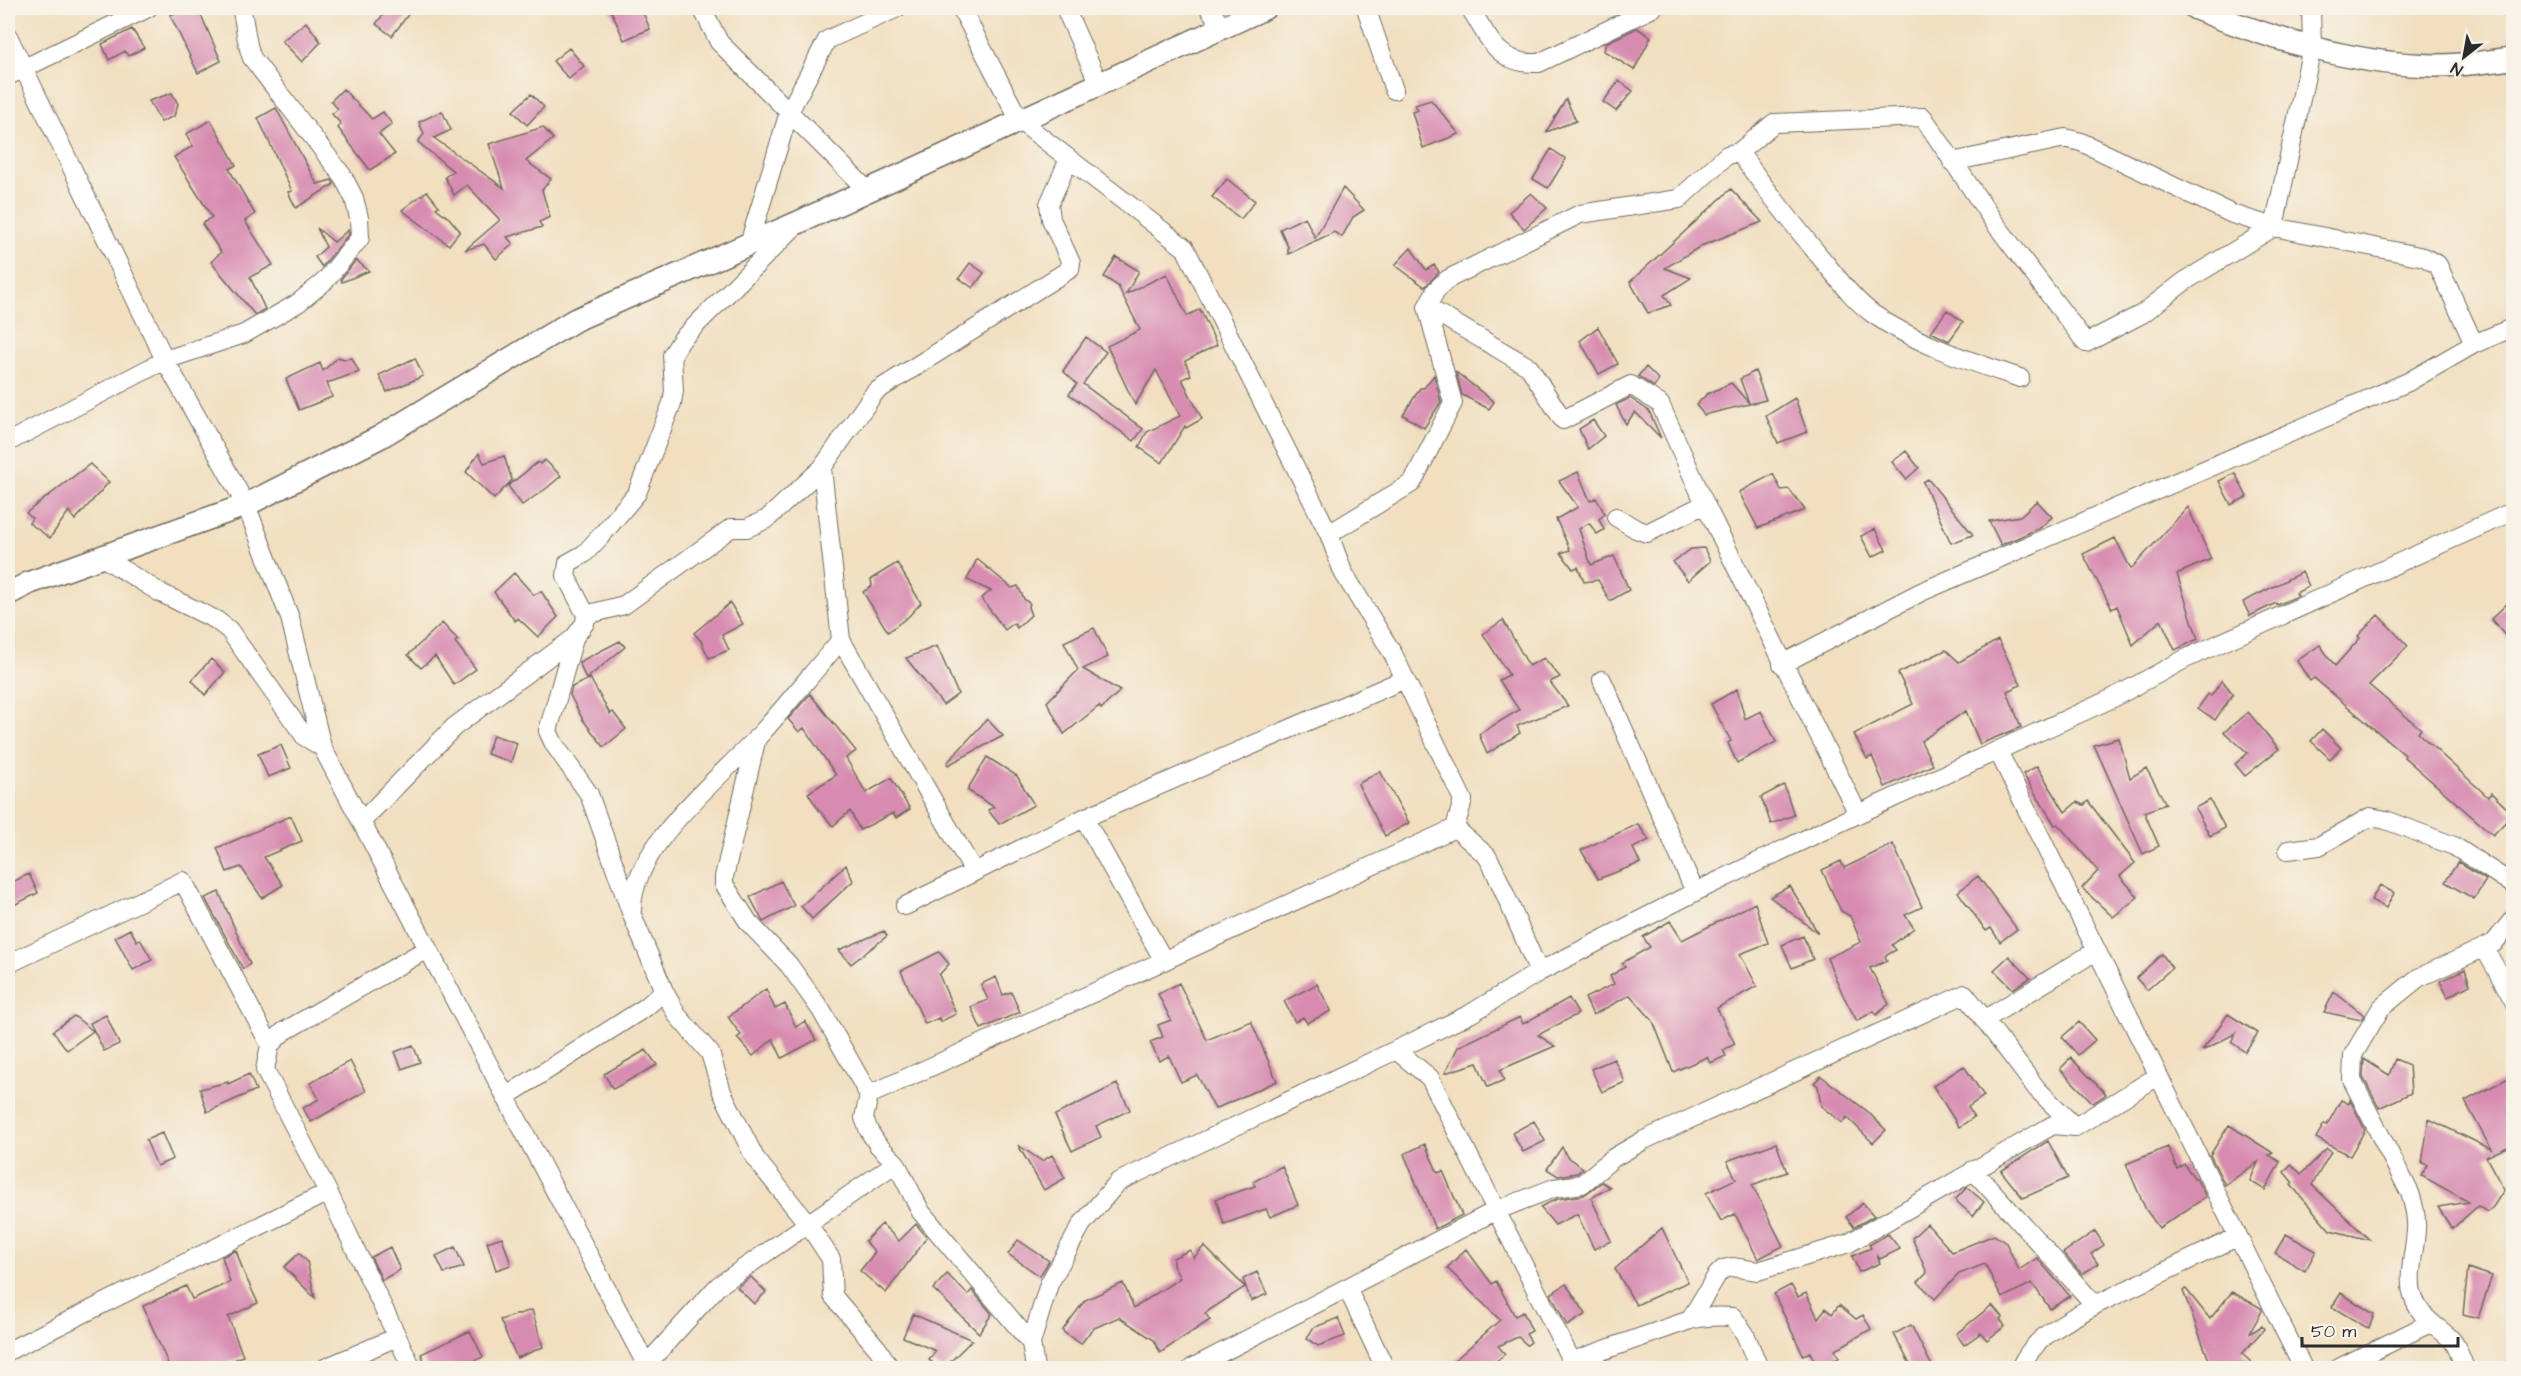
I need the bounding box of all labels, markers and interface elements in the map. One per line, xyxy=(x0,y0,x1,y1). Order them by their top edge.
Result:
north arrow xyxy=(2434,27,2494,87)
text: N xyxy=(2447,57,2467,81)
scale bar xyxy=(2302,1310,2458,1348)
text: 50 m xyxy=(2311,1319,2356,1344)

